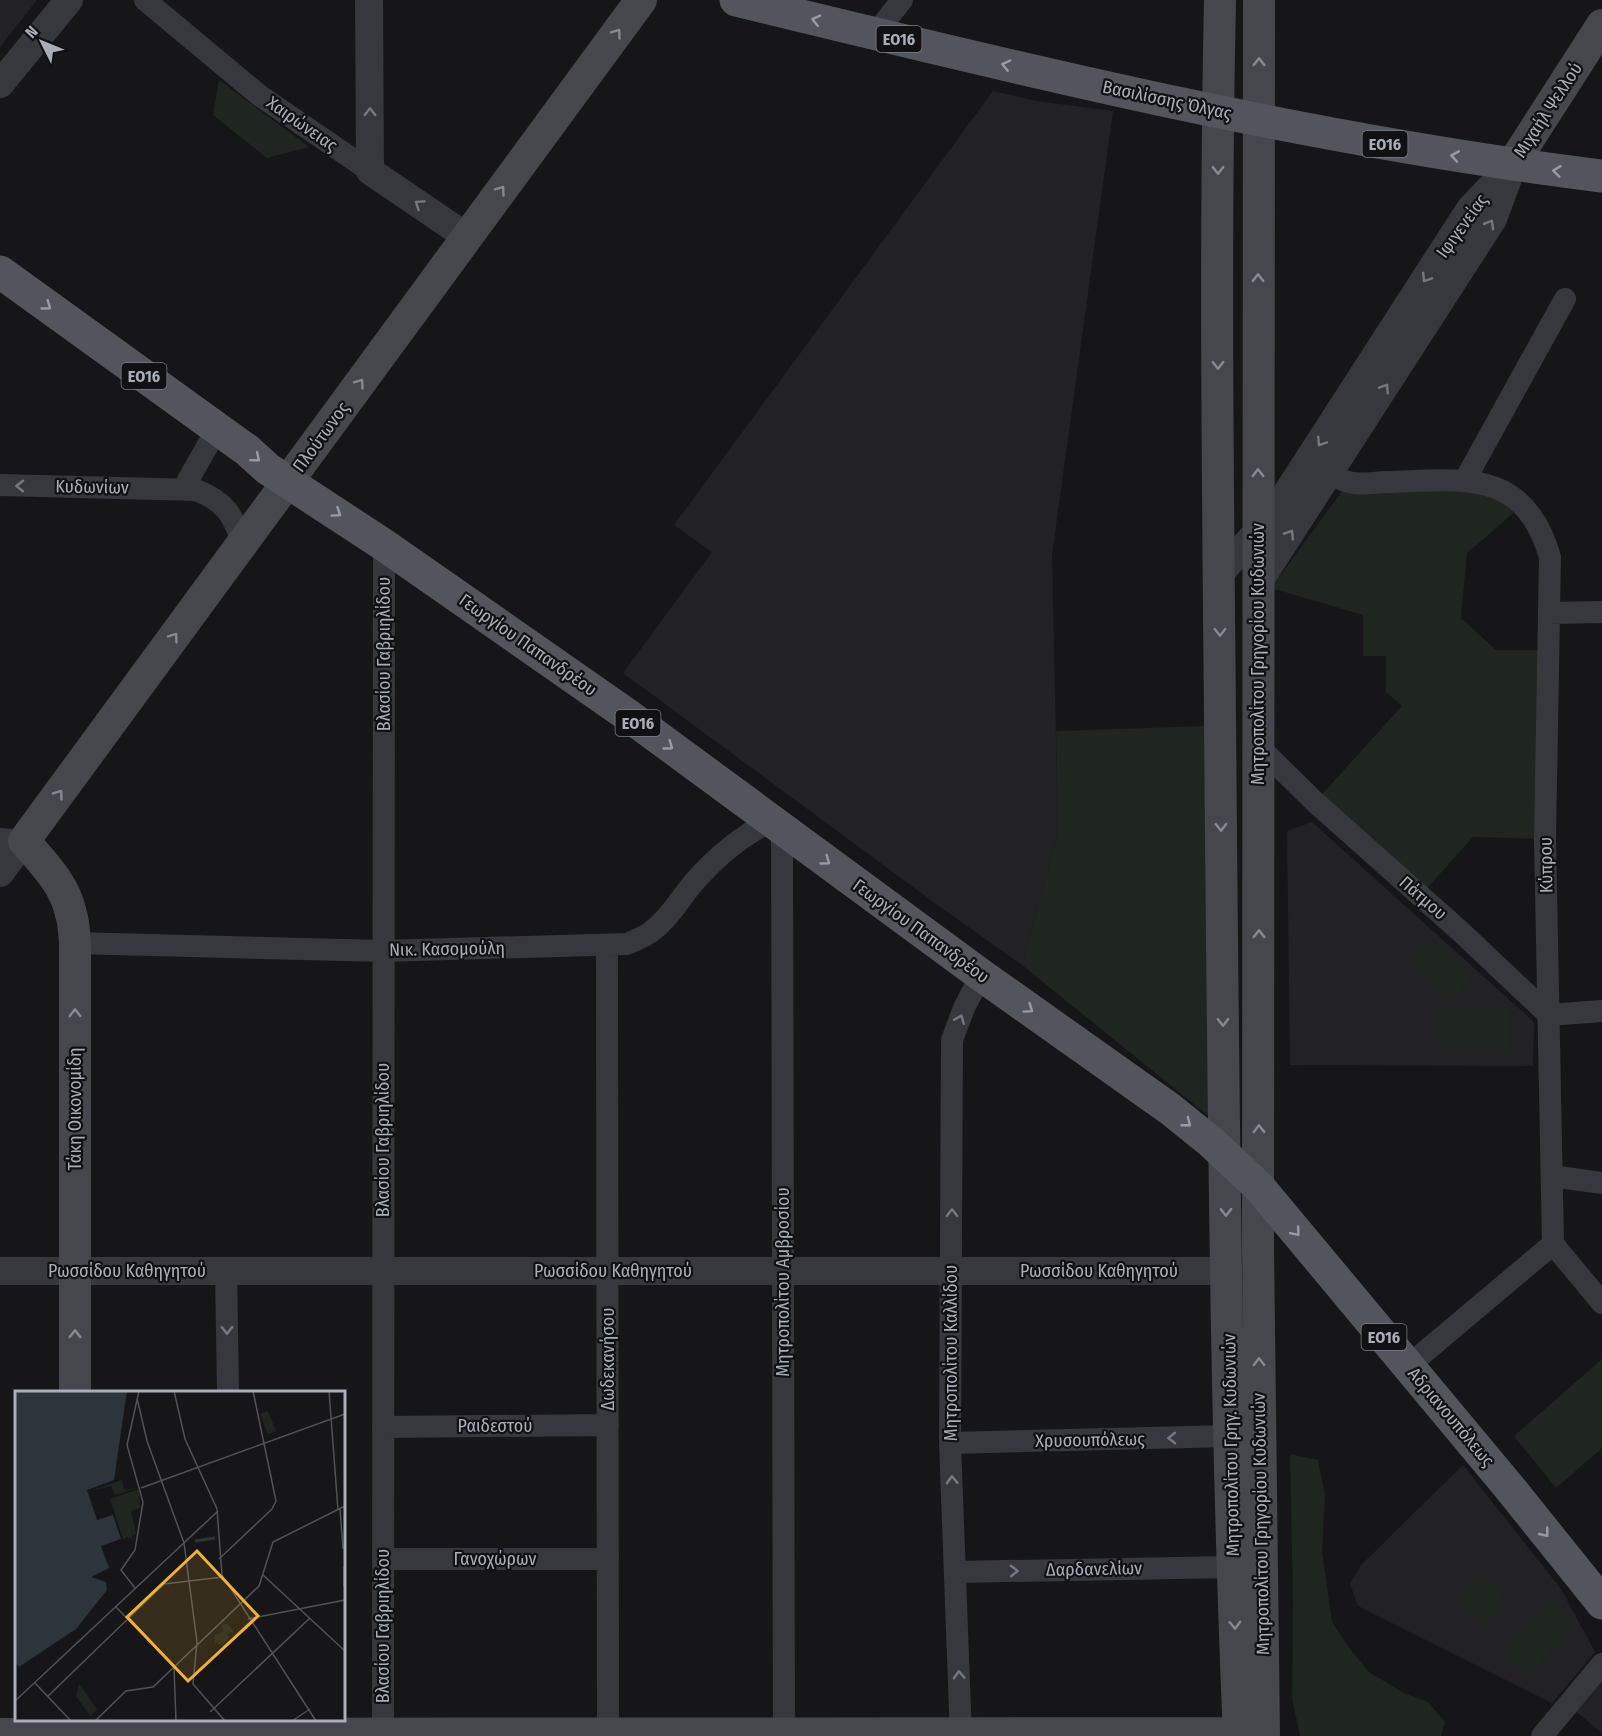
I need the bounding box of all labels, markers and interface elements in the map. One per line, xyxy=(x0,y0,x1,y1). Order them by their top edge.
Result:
north arrow xyxy=(12,12,72,72)
one-way arrow xyxy=(812,14,822,27)
text: N xyxy=(21,22,42,42)
road number: ΕΟ16 xyxy=(876,26,922,52)
one-way arrow xyxy=(610,29,621,40)
one-way arrow xyxy=(1253,57,1265,66)
street label: Μιχαήλ Ψελλού xyxy=(1509,58,1587,162)
one-way arrow xyxy=(1001,59,1011,72)
street label: Βασιλίσσης Όλγας xyxy=(1100,76,1234,124)
street label: Χαιρώνειας xyxy=(262,92,342,157)
one-way arrow xyxy=(364,108,376,117)
road number: ΕΟ16 xyxy=(1362,131,1408,157)
one-way arrow xyxy=(1450,150,1459,162)
one-way arrow xyxy=(1553,165,1562,177)
one-way arrow xyxy=(1212,166,1224,175)
one-way arrow xyxy=(494,186,505,197)
street label: Ιφιγενείας xyxy=(1432,190,1493,262)
one-way arrow xyxy=(414,200,425,211)
one-way arrow xyxy=(1482,220,1494,230)
one-way arrow xyxy=(1422,271,1433,282)
one-way arrow xyxy=(1252,273,1264,282)
one-way arrow xyxy=(41,299,52,310)
one-way arrow xyxy=(1212,361,1224,370)
road number: ΕΟ16 xyxy=(122,363,166,389)
one-way arrow xyxy=(353,378,364,389)
one-way arrow xyxy=(1377,384,1388,395)
street label: Πλούτωνος xyxy=(288,397,354,476)
one-way arrow xyxy=(1317,436,1329,446)
one-way arrow xyxy=(249,451,260,462)
one-way arrow xyxy=(1252,468,1264,477)
street label: Κυδωνίων xyxy=(55,475,129,499)
one-way arrow xyxy=(15,479,24,492)
one-way arrow xyxy=(331,506,341,518)
street label: Μητροπολίτου Γρηγορίου Κυδωνιών xyxy=(1247,523,1269,785)
one-way arrow xyxy=(1283,530,1294,541)
street label: Βλασίου Γαβριηλίδου xyxy=(373,577,395,731)
street label: Γεωργίου Παπανδρέου xyxy=(455,589,601,701)
one-way arrow xyxy=(1213,628,1226,637)
one-way arrow xyxy=(167,633,178,644)
road number: ΕΟ16 xyxy=(616,710,660,736)
one-way arrow xyxy=(662,738,673,749)
one-way arrow xyxy=(51,790,62,801)
one-way arrow xyxy=(1215,823,1227,832)
street label: Κύπρου xyxy=(1535,837,1557,893)
one-way arrow xyxy=(820,854,831,865)
street label: Πάτμου xyxy=(1395,871,1451,925)
street label: Γεωργίου Παπανδρέου xyxy=(849,874,993,988)
one-way arrow xyxy=(1253,929,1265,938)
street label: Νικ. Κασομούλη xyxy=(389,937,505,961)
one-way arrow xyxy=(1022,1002,1033,1013)
one-way arrow xyxy=(69,1009,81,1018)
one-way arrow xyxy=(953,1015,965,1026)
one-way arrow xyxy=(1217,1018,1229,1027)
street label: Τάκη Οικονομίδη xyxy=(64,1047,86,1171)
street label: Βλασίου Γαβριηλίδου xyxy=(372,1063,394,1217)
one-way arrow xyxy=(1181,1115,1192,1126)
one-way arrow xyxy=(1253,1124,1265,1133)
street label: Μητροπολίτου Αμβροσίου xyxy=(772,1187,794,1377)
one-way arrow xyxy=(946,1208,958,1217)
one-way arrow xyxy=(1220,1208,1232,1217)
one-way arrow xyxy=(1289,1225,1300,1236)
street label: Ρωσσίδου Καθηγητού xyxy=(48,1260,206,1282)
street label: Ρωσσίδου Καθηγητού xyxy=(534,1260,692,1282)
street label: Ρωσσίδου Καθηγητού xyxy=(1020,1260,1178,1282)
street label: Μητροπολίτου Καλλίδου xyxy=(940,1265,962,1441)
street label: Δωδεκανήσου xyxy=(597,1308,619,1411)
road number: ΕΟ16 xyxy=(1362,1324,1406,1350)
one-way arrow xyxy=(221,1325,234,1334)
one-way arrow xyxy=(69,1330,81,1339)
street label: Μητροπολίτου Γρηγ. Κυδωνιών xyxy=(1218,1333,1244,1556)
one-way arrow xyxy=(1253,1357,1265,1366)
street label: Αδριανουπόλεως xyxy=(1403,1363,1499,1471)
inset map xyxy=(15,1391,345,1721)
street label: Μητροπολίτου Γρηγορίου Κυδωνιών xyxy=(1248,1393,1274,1655)
street label: Ραιδεστού xyxy=(458,1415,532,1437)
street label: Χρυσουπόλεως xyxy=(1035,1428,1145,1452)
one-way arrow xyxy=(1167,1431,1176,1444)
one-way arrow xyxy=(945,1476,958,1485)
one-way arrow xyxy=(1538,1526,1549,1537)
street label: Γανοχώρων xyxy=(454,1548,537,1570)
street label: Βλασίου Γαβριηλίδου xyxy=(372,1549,394,1703)
street label: Δαρδανελίων xyxy=(1046,1557,1142,1581)
one-way arrow xyxy=(1009,1565,1018,1577)
one-way arrow xyxy=(1229,1621,1241,1630)
one-way arrow xyxy=(953,1671,966,1680)

